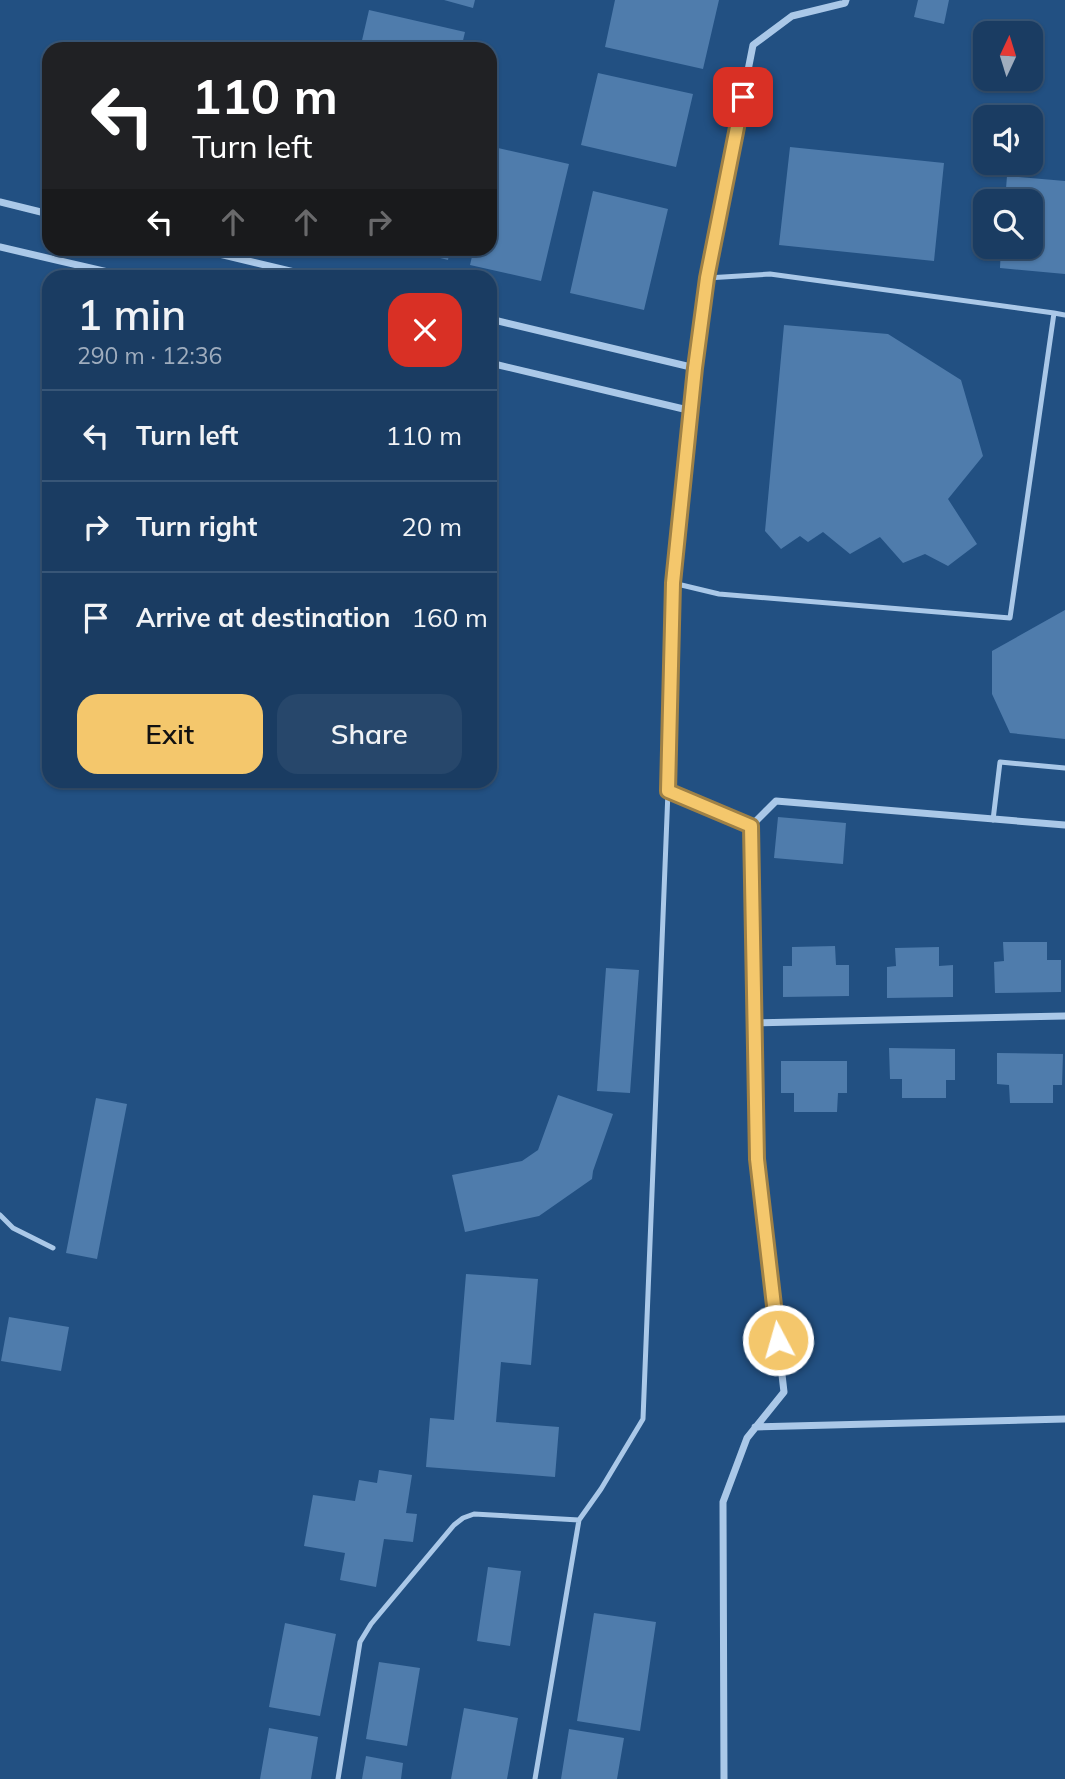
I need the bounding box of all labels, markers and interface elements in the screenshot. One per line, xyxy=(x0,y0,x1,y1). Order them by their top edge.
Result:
north arrow xyxy=(973,21,1043,91)
map controls xyxy=(973,21,1043,259)
text: 110 m xyxy=(192,65,338,126)
pin xyxy=(713,67,773,127)
icon: left xyxy=(77,70,168,161)
icon: arrive xyxy=(724,78,762,116)
button: sound xyxy=(973,105,1043,175)
text: Turn left xyxy=(192,126,312,166)
button: search xyxy=(973,189,1043,259)
icon: left xyxy=(141,203,179,241)
icon: ahead xyxy=(214,203,252,241)
icon: ahead xyxy=(287,203,325,241)
icon: right xyxy=(360,203,398,241)
text: 1 min xyxy=(77,288,186,341)
button: close xyxy=(388,293,462,367)
text: 290 m · 12:36 xyxy=(77,341,222,370)
icon: left xyxy=(77,417,115,455)
text: Turn left xyxy=(136,419,238,452)
text: 110 m xyxy=(386,419,462,452)
icon: right xyxy=(77,508,115,546)
text: Turn right xyxy=(136,510,257,543)
text: 20 m xyxy=(401,510,462,543)
icon: arrive xyxy=(77,599,115,637)
text: Arrive at destination xyxy=(136,601,391,634)
text: 160 m xyxy=(412,601,488,634)
button: Exit xyxy=(77,694,263,774)
button: Share xyxy=(277,694,462,774)
position arrow xyxy=(741,1303,815,1377)

